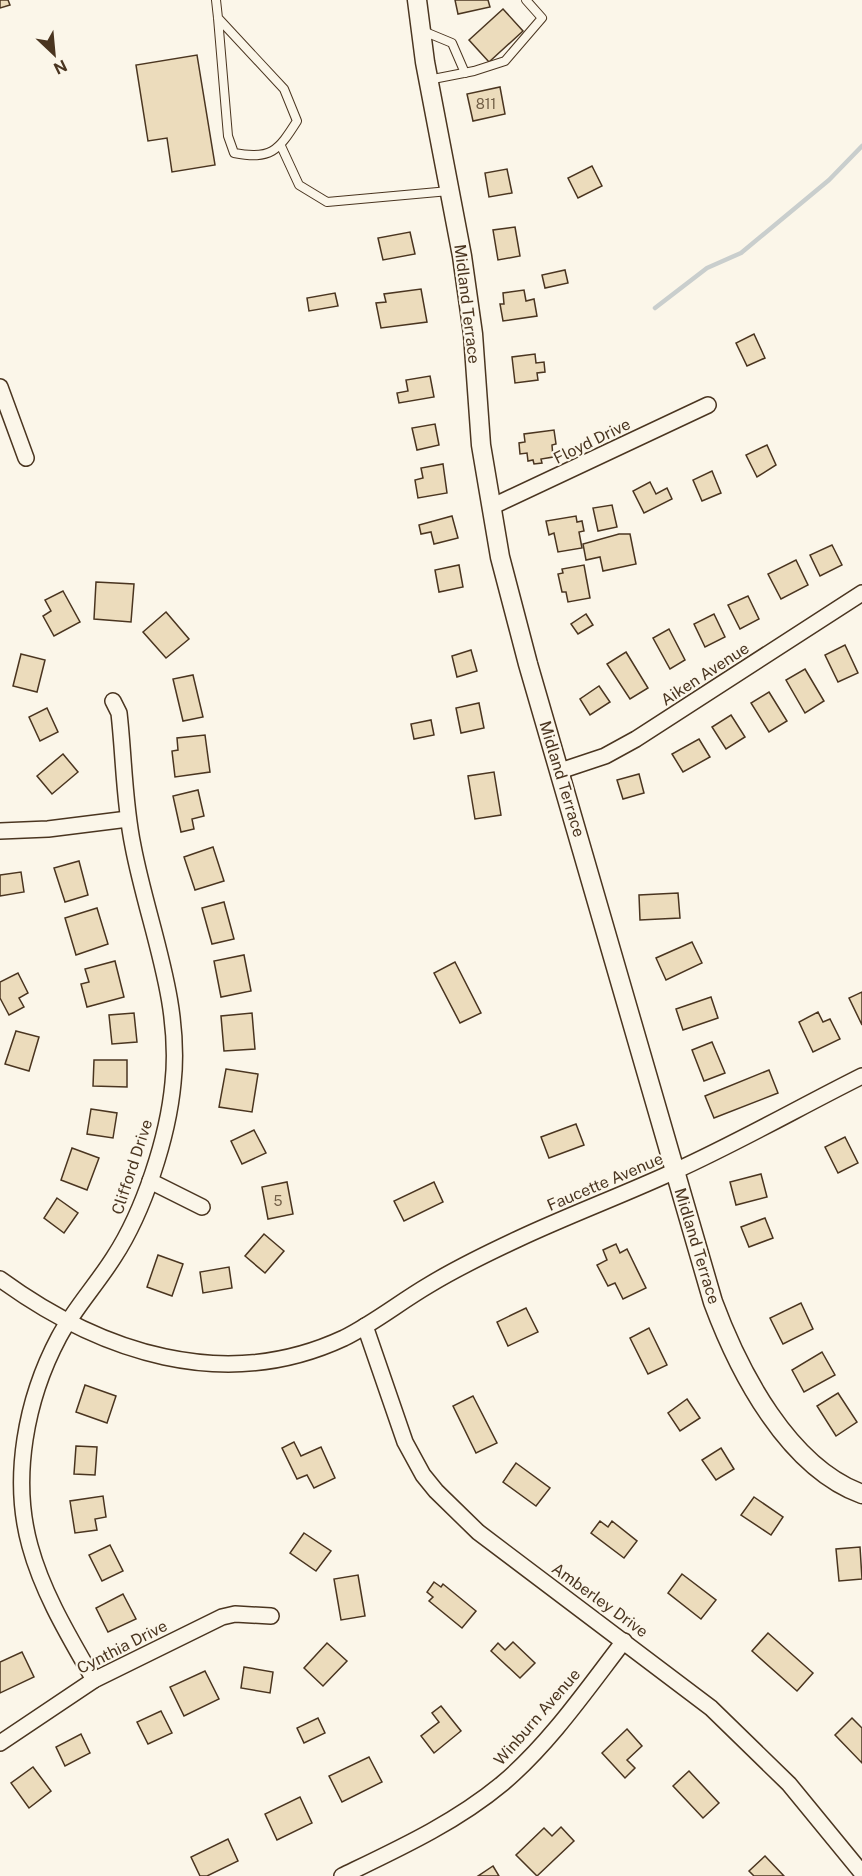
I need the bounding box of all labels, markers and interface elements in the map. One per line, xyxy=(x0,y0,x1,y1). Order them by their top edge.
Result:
north arrow xyxy=(24,24,84,84)
text: N xyxy=(51,56,70,78)
house number: 811 xyxy=(476,96,496,112)
street label: Midland Terrace xyxy=(450,243,484,365)
street label: Floyd Drive xyxy=(551,414,633,468)
street label: Aiken Avenue xyxy=(657,638,753,710)
street label: Midland Terrace xyxy=(535,719,589,839)
street label: Clifford Drive xyxy=(108,1117,156,1217)
street label: Faucette Avenue xyxy=(544,1149,666,1215)
street label: Midland Terrace xyxy=(670,1186,724,1306)
house number: 5 xyxy=(274,1193,283,1209)
street label: Amberley Drive xyxy=(548,1559,652,1641)
street label: Cynthia Drive xyxy=(74,1616,170,1678)
street label: Winburn Avenue xyxy=(490,1665,584,1769)

